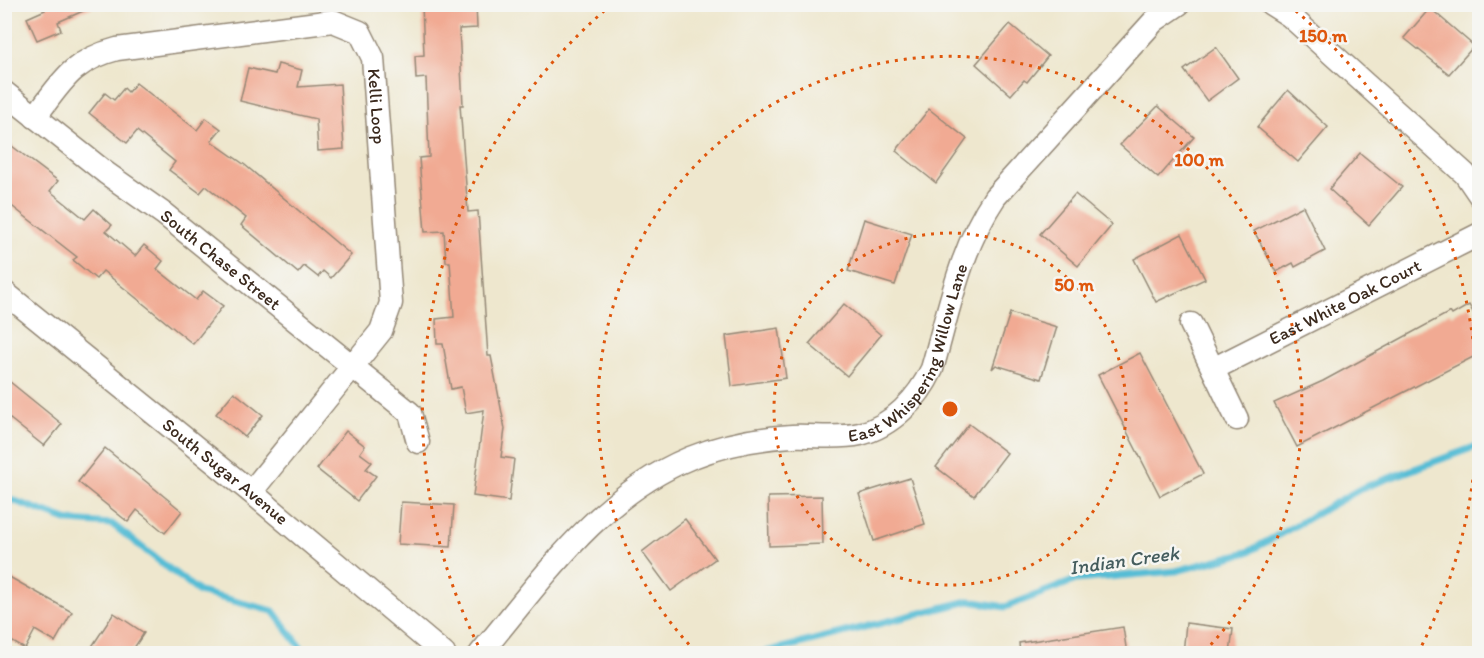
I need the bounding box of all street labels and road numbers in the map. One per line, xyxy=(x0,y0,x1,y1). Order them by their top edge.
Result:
street label: Kelli Loop xyxy=(363,68,390,145)
street label: South Chase Street xyxy=(156,205,285,315)
street label: East White Oak Court xyxy=(1265,255,1425,350)
street label: East Whispering Willow Lane xyxy=(846,260,973,447)
street label: South Sugar Avenue xyxy=(158,414,293,530)

